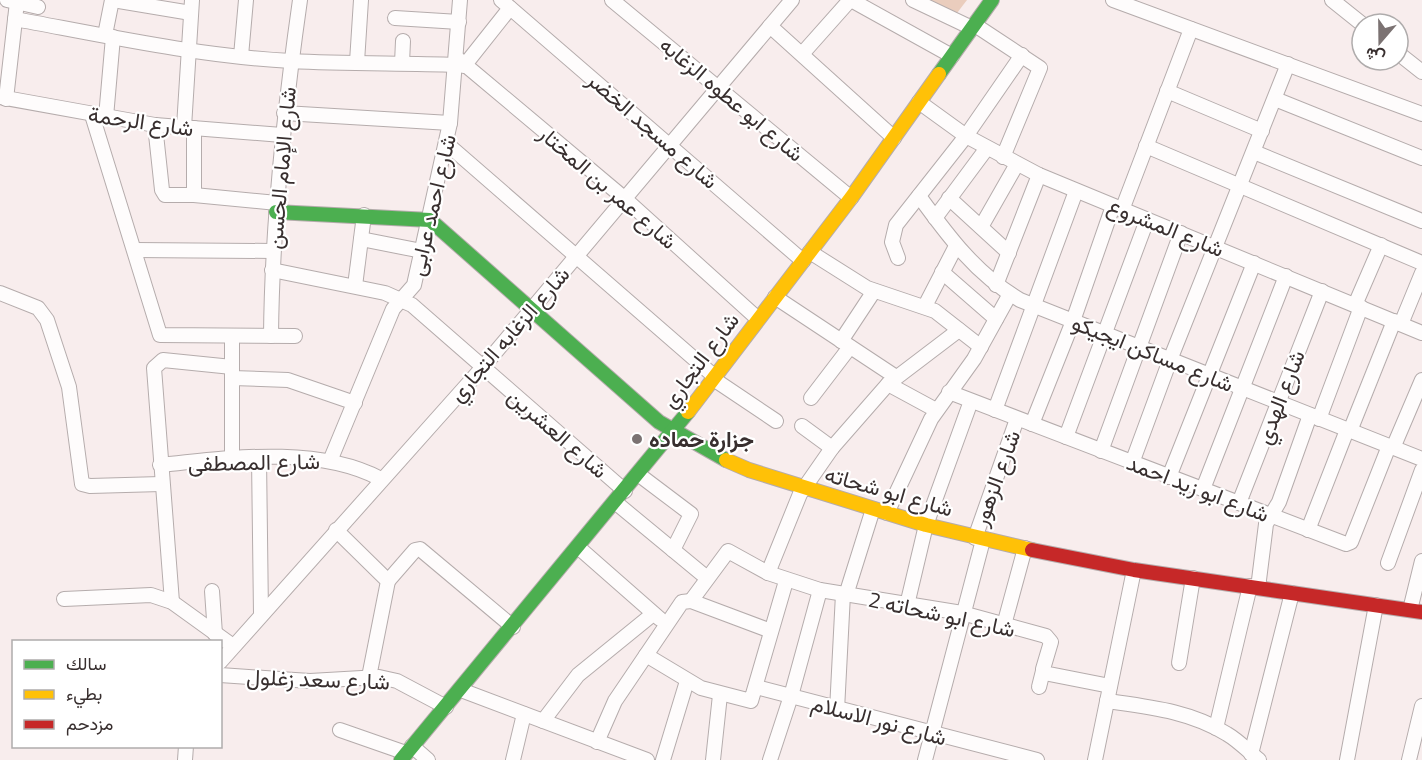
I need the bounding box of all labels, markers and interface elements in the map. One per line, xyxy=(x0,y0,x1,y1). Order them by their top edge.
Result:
north arrow xyxy=(1350,12,1410,72)
street label: شارع ابو عطوه الزغابه xyxy=(652,28,812,170)
text: ش xyxy=(1362,42,1388,71)
street label: شارع مسجد الخضر xyxy=(579,62,726,197)
street label: شارع الإمام الحسن xyxy=(257,85,305,251)
street label: شارع الرحمة xyxy=(86,97,196,145)
street label: شارع عمر بن المختار xyxy=(530,116,685,257)
street label: شارع احمد عرابى xyxy=(399,131,465,279)
street label: شارع المشروع xyxy=(1102,188,1230,266)
street label: شارع الزغابه التجاري xyxy=(440,259,579,411)
street label: شارع التجاري xyxy=(653,305,749,416)
street label: شارع مساكن ايجيكو xyxy=(1067,305,1239,401)
street label: شارع الهدي xyxy=(1246,345,1315,450)
street label: شارع العشرين xyxy=(500,380,616,486)
place label: جزارة حماده xyxy=(649,422,754,456)
street label: شارع الزهور xyxy=(963,425,1029,532)
marker: جزارة حماده xyxy=(630,432,644,446)
street label: شارع المصطفى xyxy=(188,444,320,480)
street label: شارع ابو زيد احمد xyxy=(1122,445,1274,531)
street label: شارع ابو شحاته xyxy=(821,456,957,526)
street label: شارع ابو شحاته 2 xyxy=(865,582,1019,646)
legend xyxy=(12,640,222,748)
text: سالك xyxy=(66,650,106,677)
street label: شارع سعد زغلول xyxy=(246,660,390,698)
text: بطيء xyxy=(66,680,102,709)
street label: شارع نور الاسلام xyxy=(808,686,950,754)
text: مزدحم xyxy=(66,710,113,737)

